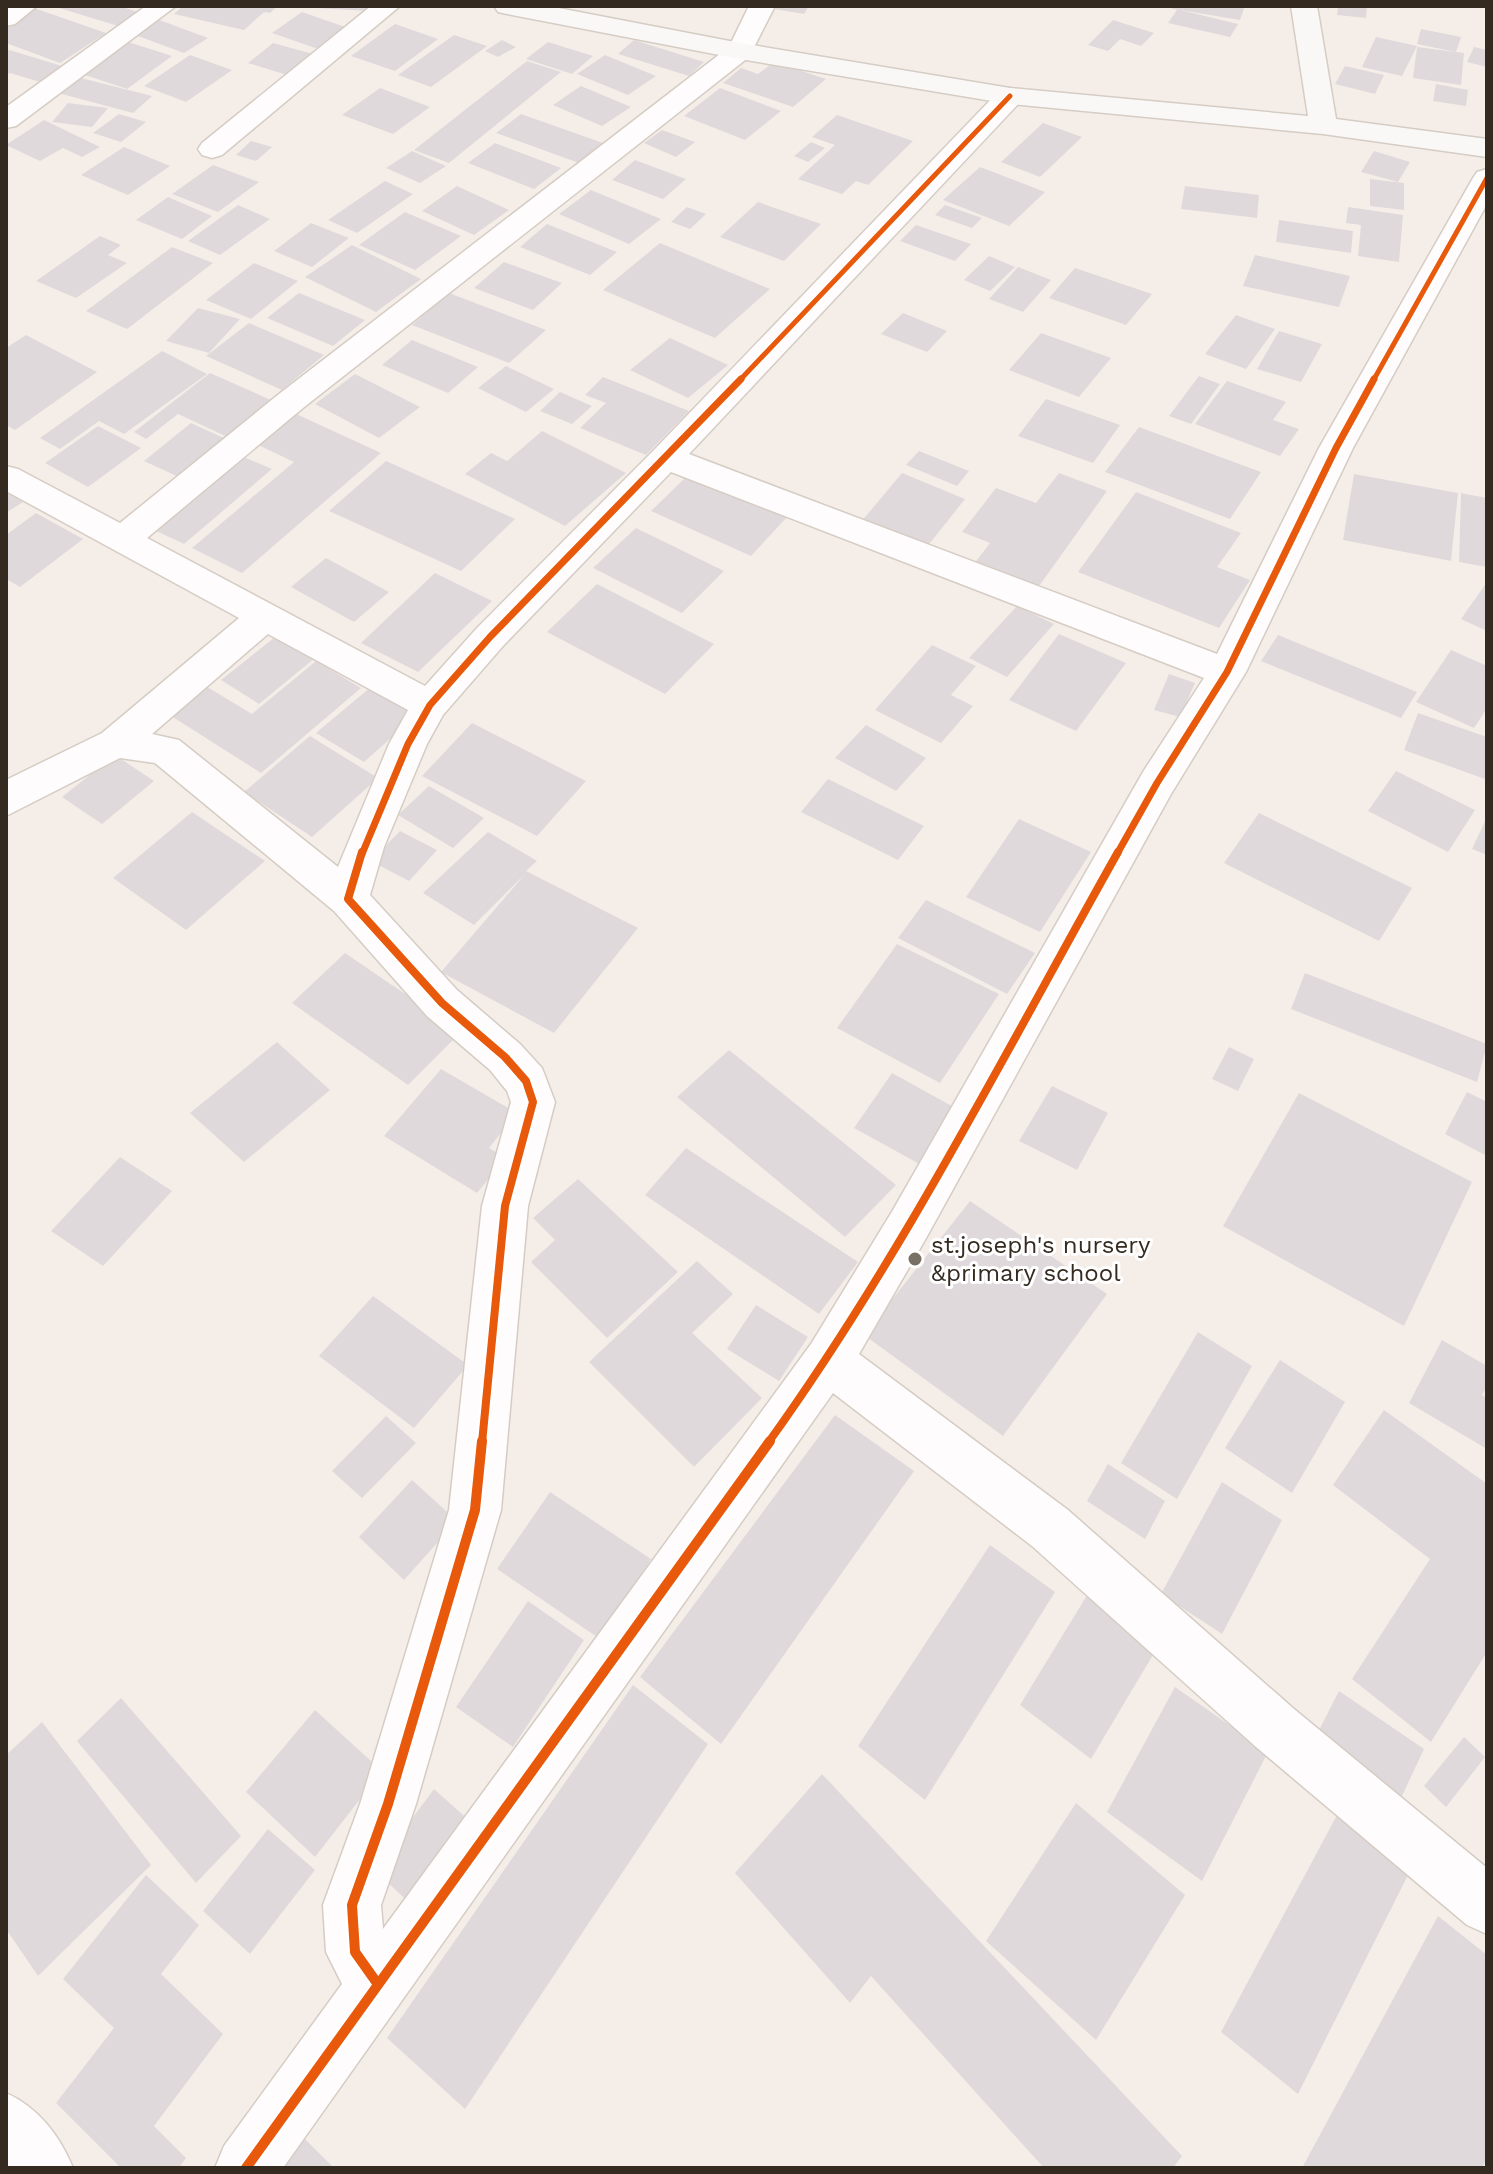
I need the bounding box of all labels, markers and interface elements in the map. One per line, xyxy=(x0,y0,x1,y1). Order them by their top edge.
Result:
place label: st.joseph's nursery &primary school xyxy=(931,1231,1151,1287)
marker: st.joseph's nursery &primary school xyxy=(906,1250,924,1268)

